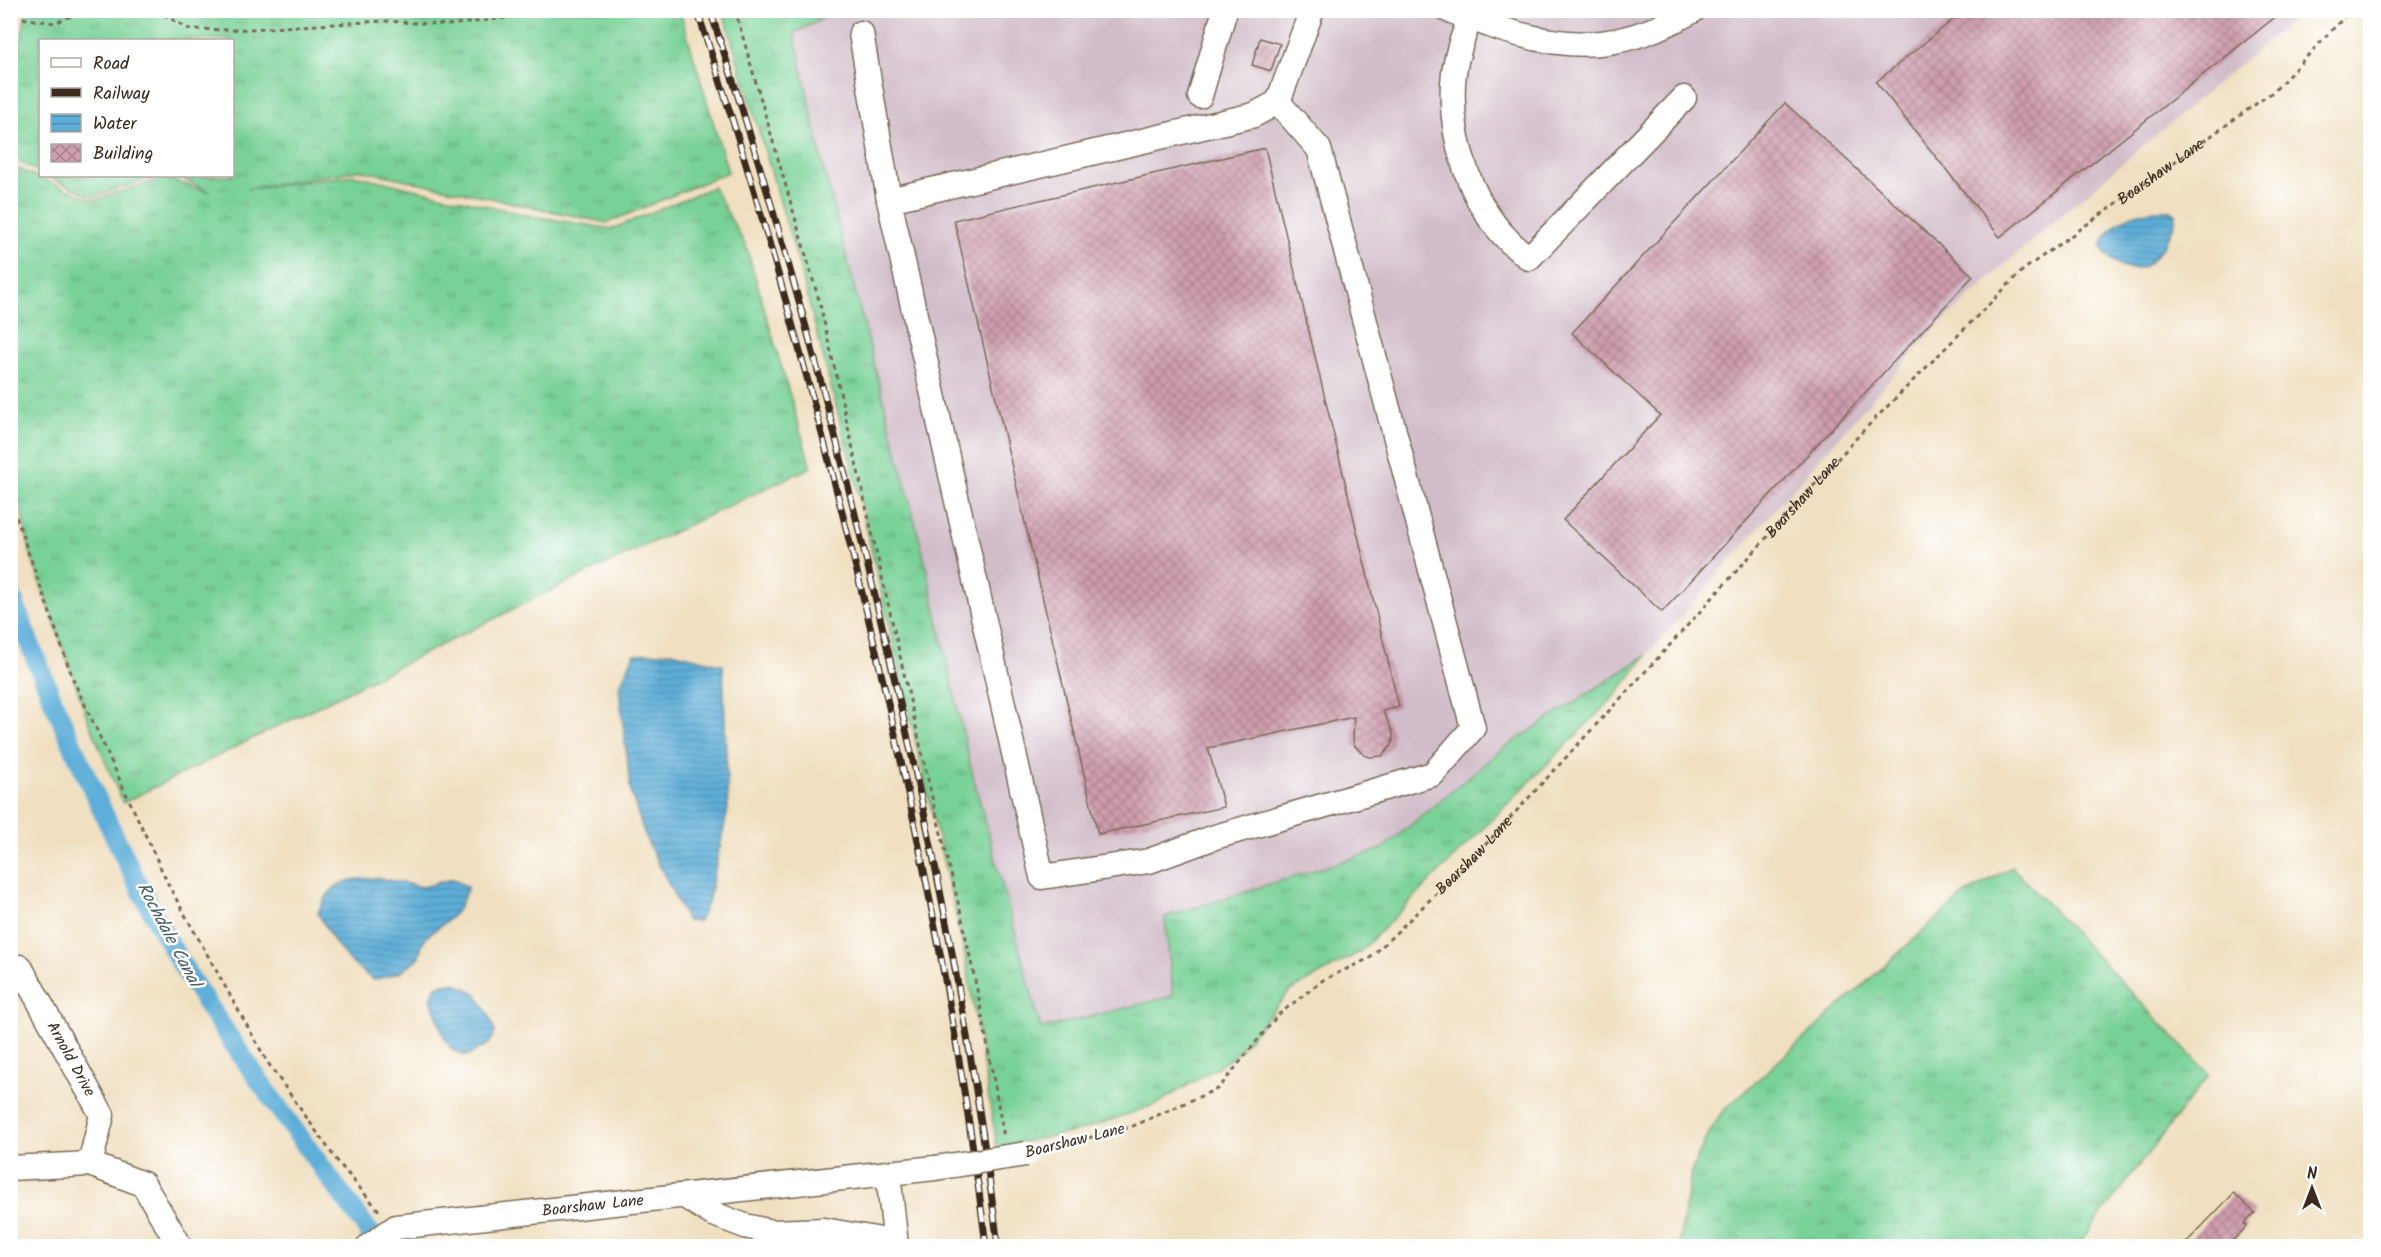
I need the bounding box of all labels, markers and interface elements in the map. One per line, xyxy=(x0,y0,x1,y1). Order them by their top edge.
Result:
legend xyxy=(39,39,234,177)
text: Road xyxy=(93,50,130,79)
text: Railway xyxy=(93,80,150,109)
text: Water xyxy=(93,110,138,139)
street label: Boarshaw Lane xyxy=(2112,132,2210,212)
text: Building xyxy=(93,140,153,169)
street label: Boarshaw Lane xyxy=(1759,451,1846,544)
street label: Boarshaw Lane xyxy=(1429,810,1519,901)
water label: Rochdale Canal xyxy=(128,877,210,996)
street label: Arnold Drive xyxy=(40,1017,102,1101)
street label: Boarshaw Lane xyxy=(1022,1116,1128,1166)
north arrow xyxy=(2282,1158,2342,1218)
text: N xyxy=(2307,1162,2317,1187)
street label: Boarshaw Lane xyxy=(541,1187,645,1223)

